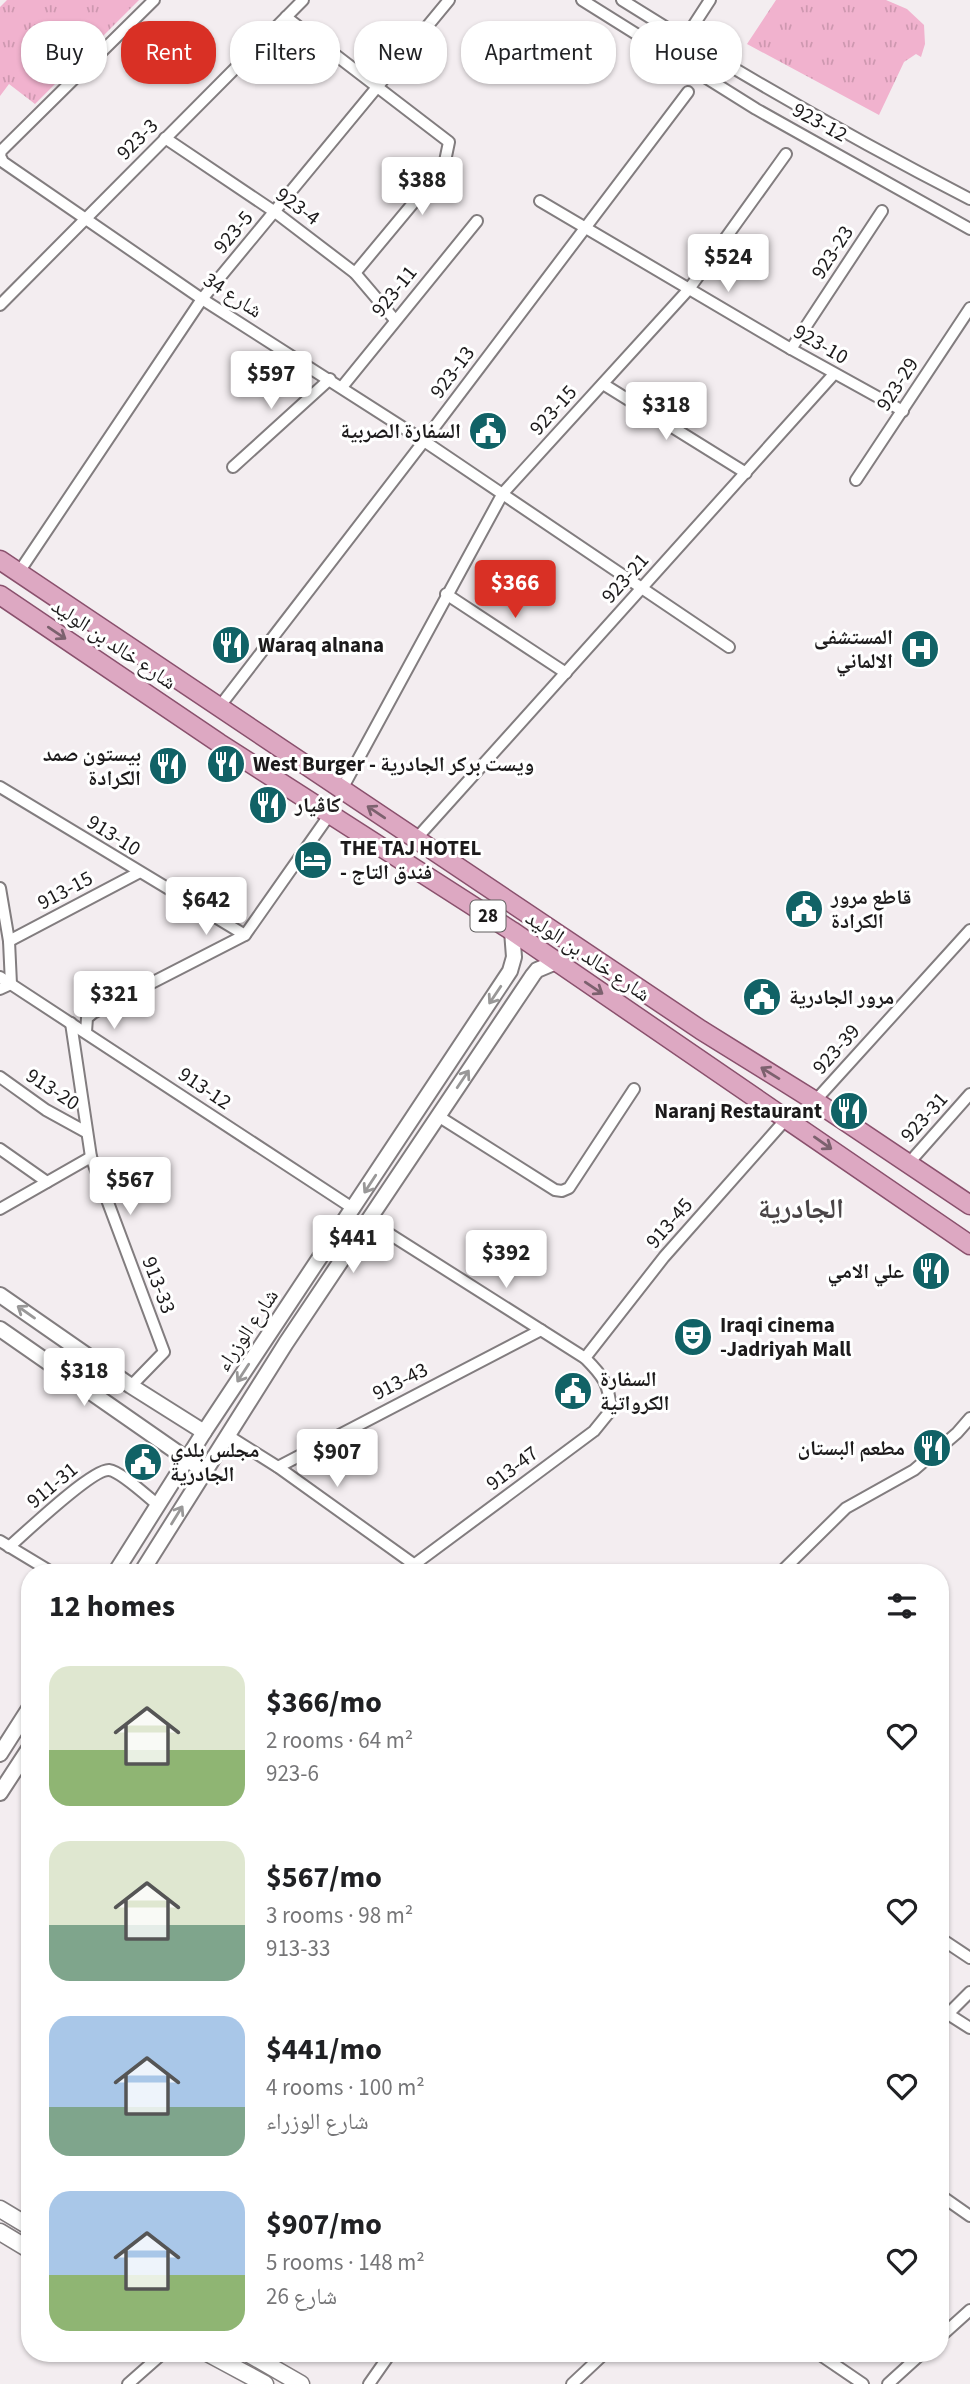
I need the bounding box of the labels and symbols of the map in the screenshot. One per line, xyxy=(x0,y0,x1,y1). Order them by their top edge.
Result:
street label: 923-12 xyxy=(787,95,853,149)
street label: 923-3 xyxy=(109,111,165,167)
pin: $388 xyxy=(381,158,463,217)
street label: 923-4 xyxy=(270,180,326,232)
street label: 923-5 xyxy=(206,204,260,260)
street label: 923-23 xyxy=(803,219,861,285)
pin: $524 xyxy=(687,234,769,294)
street label: 923-11 xyxy=(364,259,424,323)
street label: شارع 34 xyxy=(198,265,268,325)
street label: 923-10 xyxy=(788,316,854,372)
street label: 923-13 xyxy=(422,340,482,404)
street label: 923-29 xyxy=(868,351,926,417)
pin: $597 xyxy=(230,352,312,411)
street label: 923-15 xyxy=(522,378,584,442)
pin: $318 xyxy=(625,382,707,442)
public building icon: السفارة الصربية xyxy=(467,410,509,452)
place label: السفارة الصربية xyxy=(340,416,461,446)
street label: 923-21 xyxy=(594,546,656,610)
pin: $366 xyxy=(474,560,556,620)
street label: شارع خالد بن الوليد xyxy=(46,591,182,697)
place label: المستشفى الالماني xyxy=(814,622,893,677)
restaurant icon: Waraq alnana xyxy=(210,624,252,666)
one-way arrow xyxy=(46,626,66,640)
hospital icon: المستشفى الالماني xyxy=(899,628,941,670)
place label: Waraq alnana xyxy=(258,630,384,660)
place label: بيستون صمد الكرادة xyxy=(43,739,141,793)
restaurant icon: West Burger - ويست بركر الجادرية xyxy=(205,743,247,785)
restaurant icon: بيستون صمد الكرادة xyxy=(147,745,189,787)
place label: West Burger - ويست بركر الجادرية xyxy=(253,749,534,779)
restaurant icon: كاڤيار xyxy=(247,784,289,826)
place label: كاڤيار xyxy=(294,790,341,820)
one-way arrow xyxy=(367,805,386,819)
street label: 913-10 xyxy=(81,807,147,863)
place label: THE TAJ HOTEL - فندق التاج xyxy=(340,833,481,887)
hotel icon: THE TAJ HOTEL - فندق التاج xyxy=(292,839,334,881)
street label: 913-15 xyxy=(32,863,98,917)
pin: $642 xyxy=(165,878,247,937)
place label: قاطع مرور الكرادة xyxy=(830,882,911,936)
public building icon: قاطع مرور الكرادة xyxy=(783,888,825,930)
road number: 28 xyxy=(470,900,505,932)
street label: شارع خالد بن الوليد xyxy=(520,903,656,1009)
pin: $321 xyxy=(73,972,155,1031)
public building icon: مرور الجادرية xyxy=(741,976,783,1018)
one-way arrow xyxy=(584,981,603,995)
place label: مرور الجادرية xyxy=(789,982,894,1012)
one-way arrow xyxy=(488,984,502,1004)
street label: 923-39 xyxy=(805,1017,867,1081)
street label: 913-12 xyxy=(172,1059,238,1117)
street label: 913-20 xyxy=(20,1060,86,1118)
one-way arrow xyxy=(761,1066,780,1081)
one-way arrow xyxy=(455,1070,470,1089)
street label: 923-31 xyxy=(893,1085,955,1149)
restaurant icon: Naranj Restaurant xyxy=(828,1090,870,1132)
place label: Naranj Restaurant xyxy=(654,1096,822,1126)
one-way arrow xyxy=(813,1136,832,1150)
pin: $567 xyxy=(89,1158,171,1217)
one-way arrow xyxy=(362,1174,376,1194)
district label: الجادرية xyxy=(758,1189,844,1229)
street label: 913-45 xyxy=(638,1191,700,1255)
pin: $441 xyxy=(312,1216,394,1275)
pin: $392 xyxy=(465,1230,547,1290)
restaurant icon: علي الامي xyxy=(910,1250,952,1292)
street label: 913-33 xyxy=(134,1252,184,1318)
place label: علي الامي xyxy=(827,1256,904,1287)
street label: شارع الوزراء xyxy=(208,1283,286,1377)
one-way arrow xyxy=(17,1305,36,1319)
place label: Iraqi cinema -Jadriyah Mall xyxy=(720,1310,851,1364)
theatre icon: Iraqi cinema -Jadriyah Mall xyxy=(672,1316,714,1358)
pin: $318 xyxy=(43,1348,125,1408)
street label: 913-43 xyxy=(367,1354,433,1408)
one-way arrow xyxy=(236,1363,250,1383)
place label: السفارة الكرواتية xyxy=(600,1364,670,1418)
public building icon: السفارة الكرواتية xyxy=(552,1370,594,1412)
restaurant icon: مطعم البستان xyxy=(911,1427,953,1469)
pin: $907 xyxy=(296,1430,378,1489)
place label: مطعم البستان xyxy=(797,1433,905,1463)
place label: مجلس بلدي الجادرية xyxy=(170,1435,259,1489)
street label: 913-47 xyxy=(480,1438,544,1498)
public building icon: مجلس بلدي الجادرية xyxy=(122,1441,164,1483)
street label: 911-31 xyxy=(20,1455,84,1515)
one-way arrow xyxy=(169,1506,184,1525)

